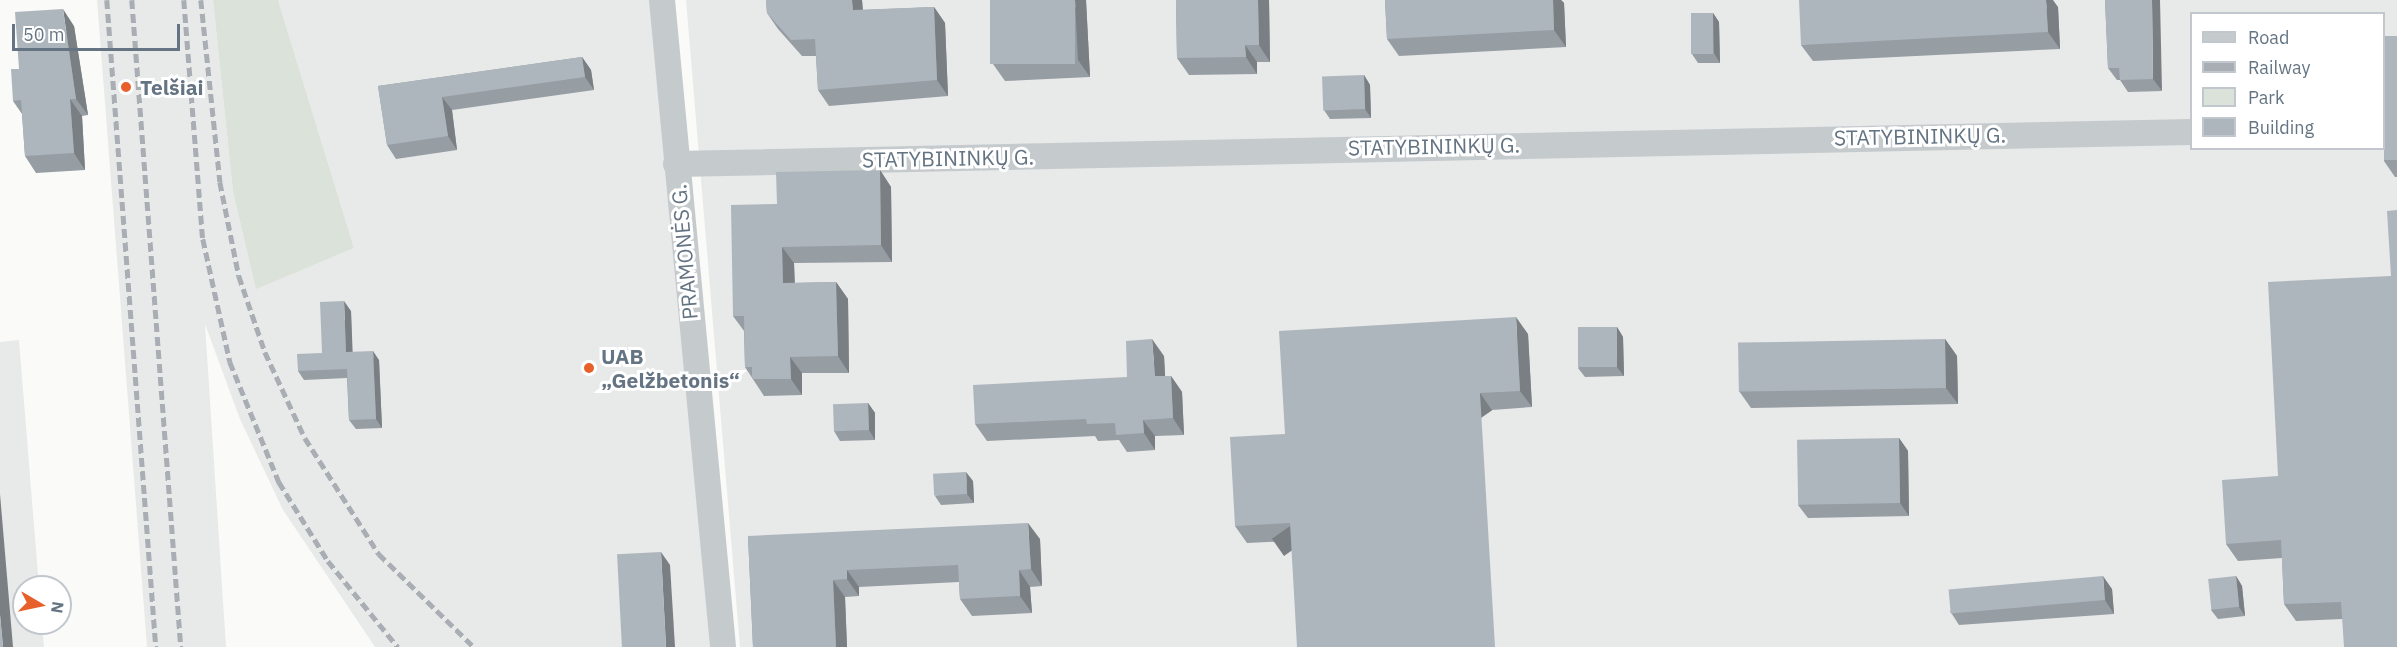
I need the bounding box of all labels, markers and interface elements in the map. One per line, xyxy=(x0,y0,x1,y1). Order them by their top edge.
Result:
scale bar xyxy=(15,12,183,50)
legend xyxy=(2190,12,2385,150)
text: 50 m xyxy=(23,23,65,46)
text: Road xyxy=(2248,26,2289,49)
text: Railway xyxy=(2248,56,2310,79)
place label: Telšiai xyxy=(140,74,204,100)
marker: Telšiai xyxy=(117,78,135,96)
text: Park xyxy=(2248,86,2284,109)
text: Building xyxy=(2248,116,2314,139)
street label: STATYBININKŲ G. xyxy=(1834,122,2006,150)
street label: STATYBININKŲ G. xyxy=(1348,132,1520,160)
street label: STATYBININKŲ G. xyxy=(862,144,1034,172)
street label: PRAMONĖS G. xyxy=(666,183,702,321)
place label: UAB „Gelžbetonis“ xyxy=(601,343,740,393)
marker: UAB „Gelžbetonis“ xyxy=(582,361,596,375)
north arrow xyxy=(12,575,72,635)
text: N xyxy=(47,600,69,615)

